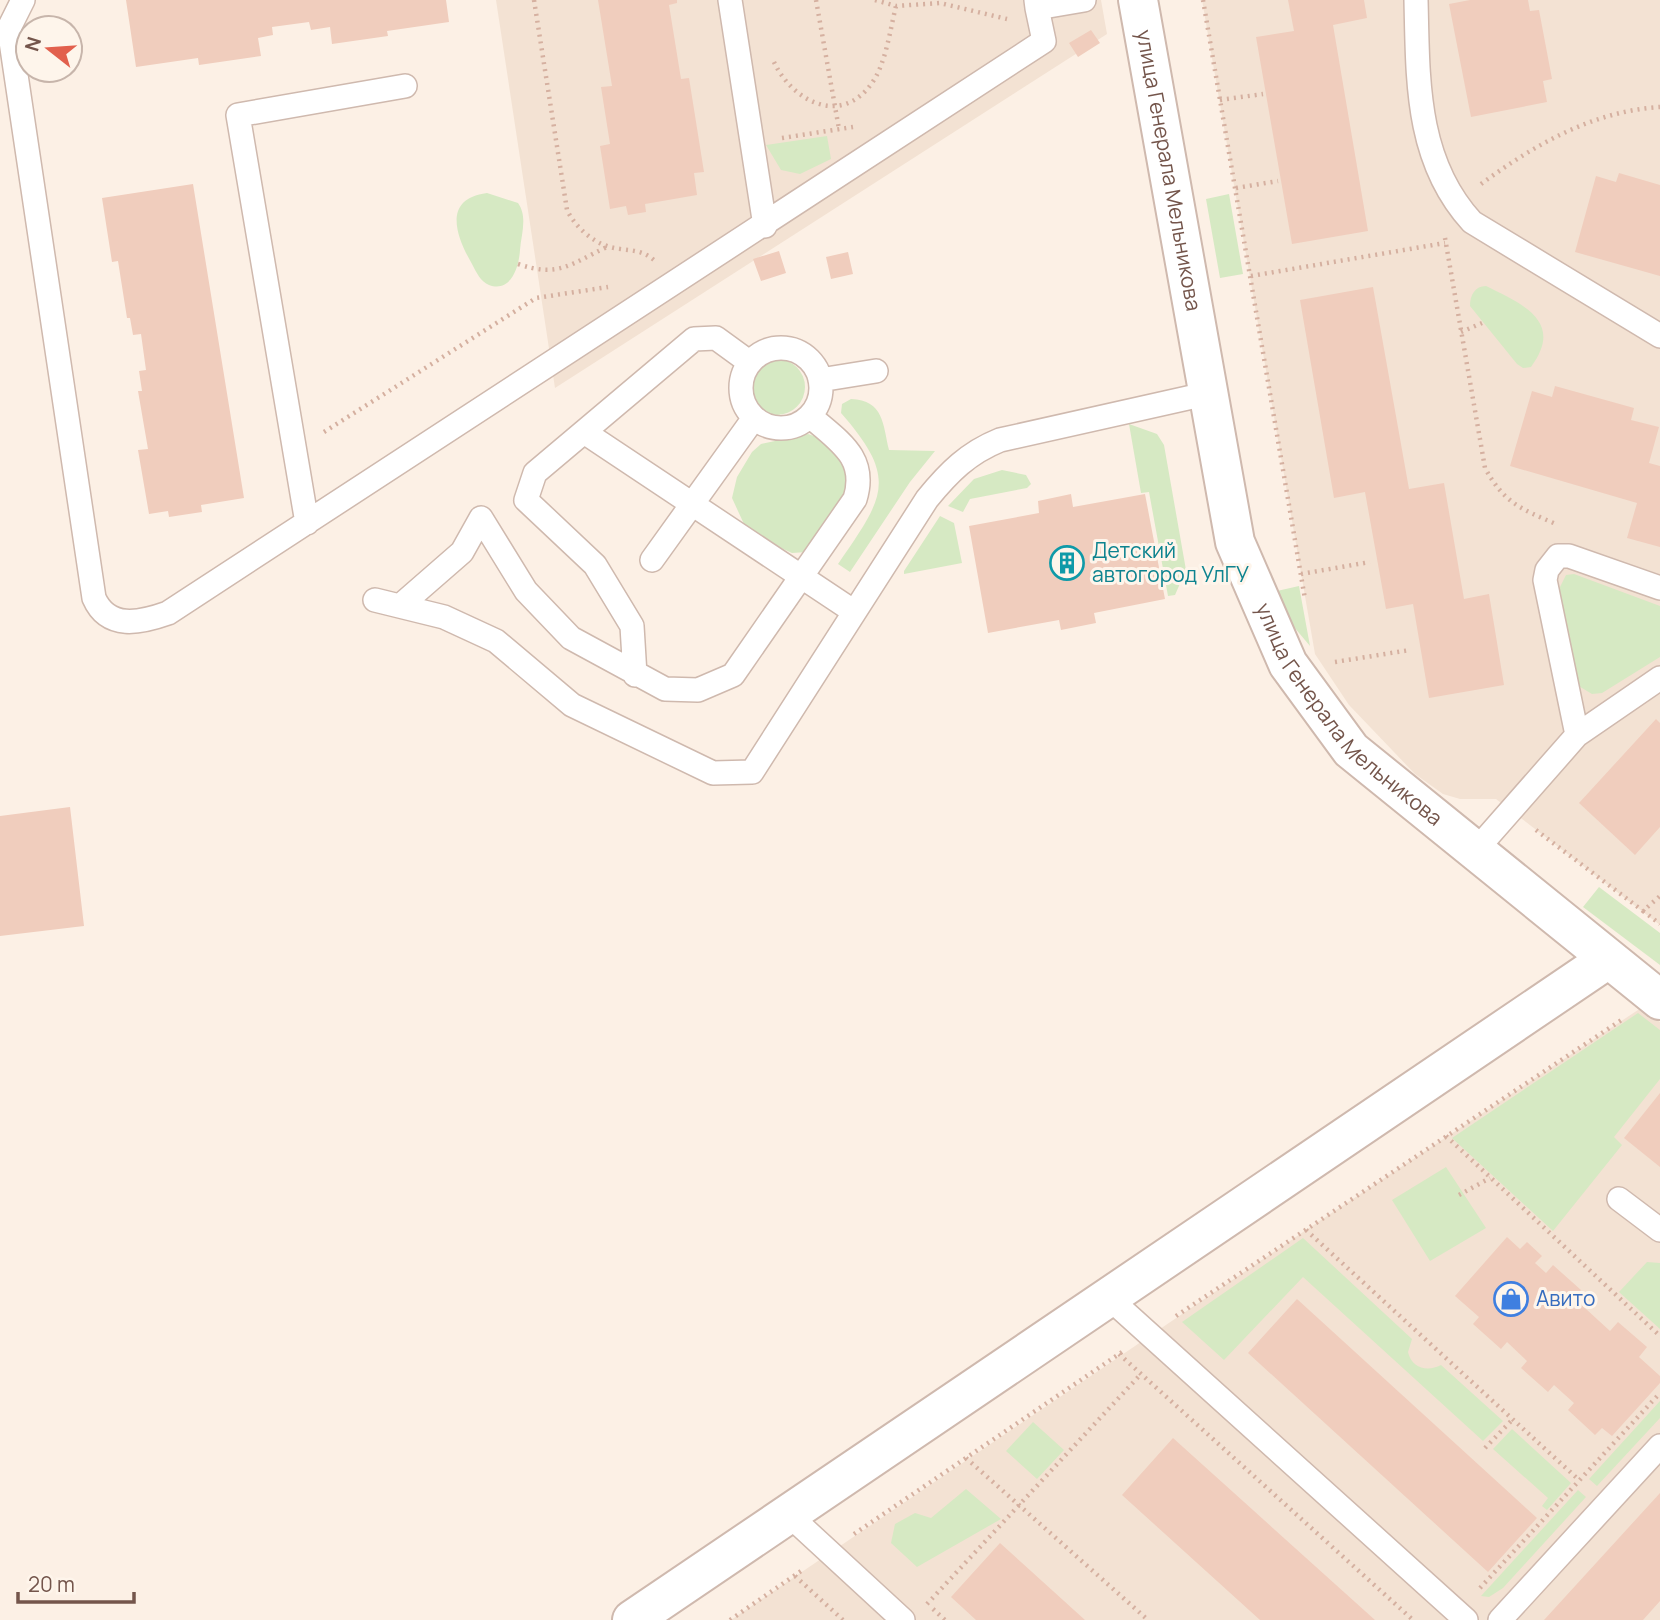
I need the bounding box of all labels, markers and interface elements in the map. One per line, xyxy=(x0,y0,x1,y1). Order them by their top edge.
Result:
north arrow xyxy=(14,14,84,84)
street label: улица Генерала Мельникова xyxy=(1131,27,1208,313)
text: N xyxy=(18,34,47,54)
place label: Детский автогород УлГУ xyxy=(1092,536,1249,588)
building icon: Детский автогород УлГУ xyxy=(1048,544,1086,582)
street label: улица Генерала Мельникова xyxy=(1250,598,1449,831)
shop icon: Авито xyxy=(1492,1280,1530,1318)
place label: Авито xyxy=(1536,1284,1595,1312)
scale bar xyxy=(18,1560,133,1604)
text: 20 m xyxy=(28,1570,75,1598)

